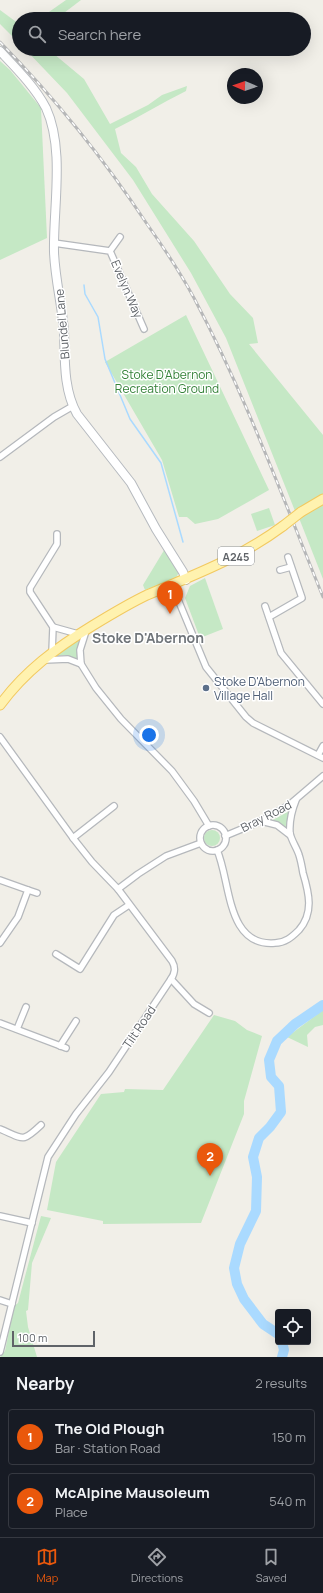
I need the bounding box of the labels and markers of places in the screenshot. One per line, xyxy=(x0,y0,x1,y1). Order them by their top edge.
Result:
pin: 1 xyxy=(157,581,183,614)
place label: Stoke D'Abernon Village Hall xyxy=(214,673,305,704)
marker: Stoke D'Abernon Village Hall xyxy=(201,683,211,693)
pin: 2 xyxy=(197,1143,223,1176)

